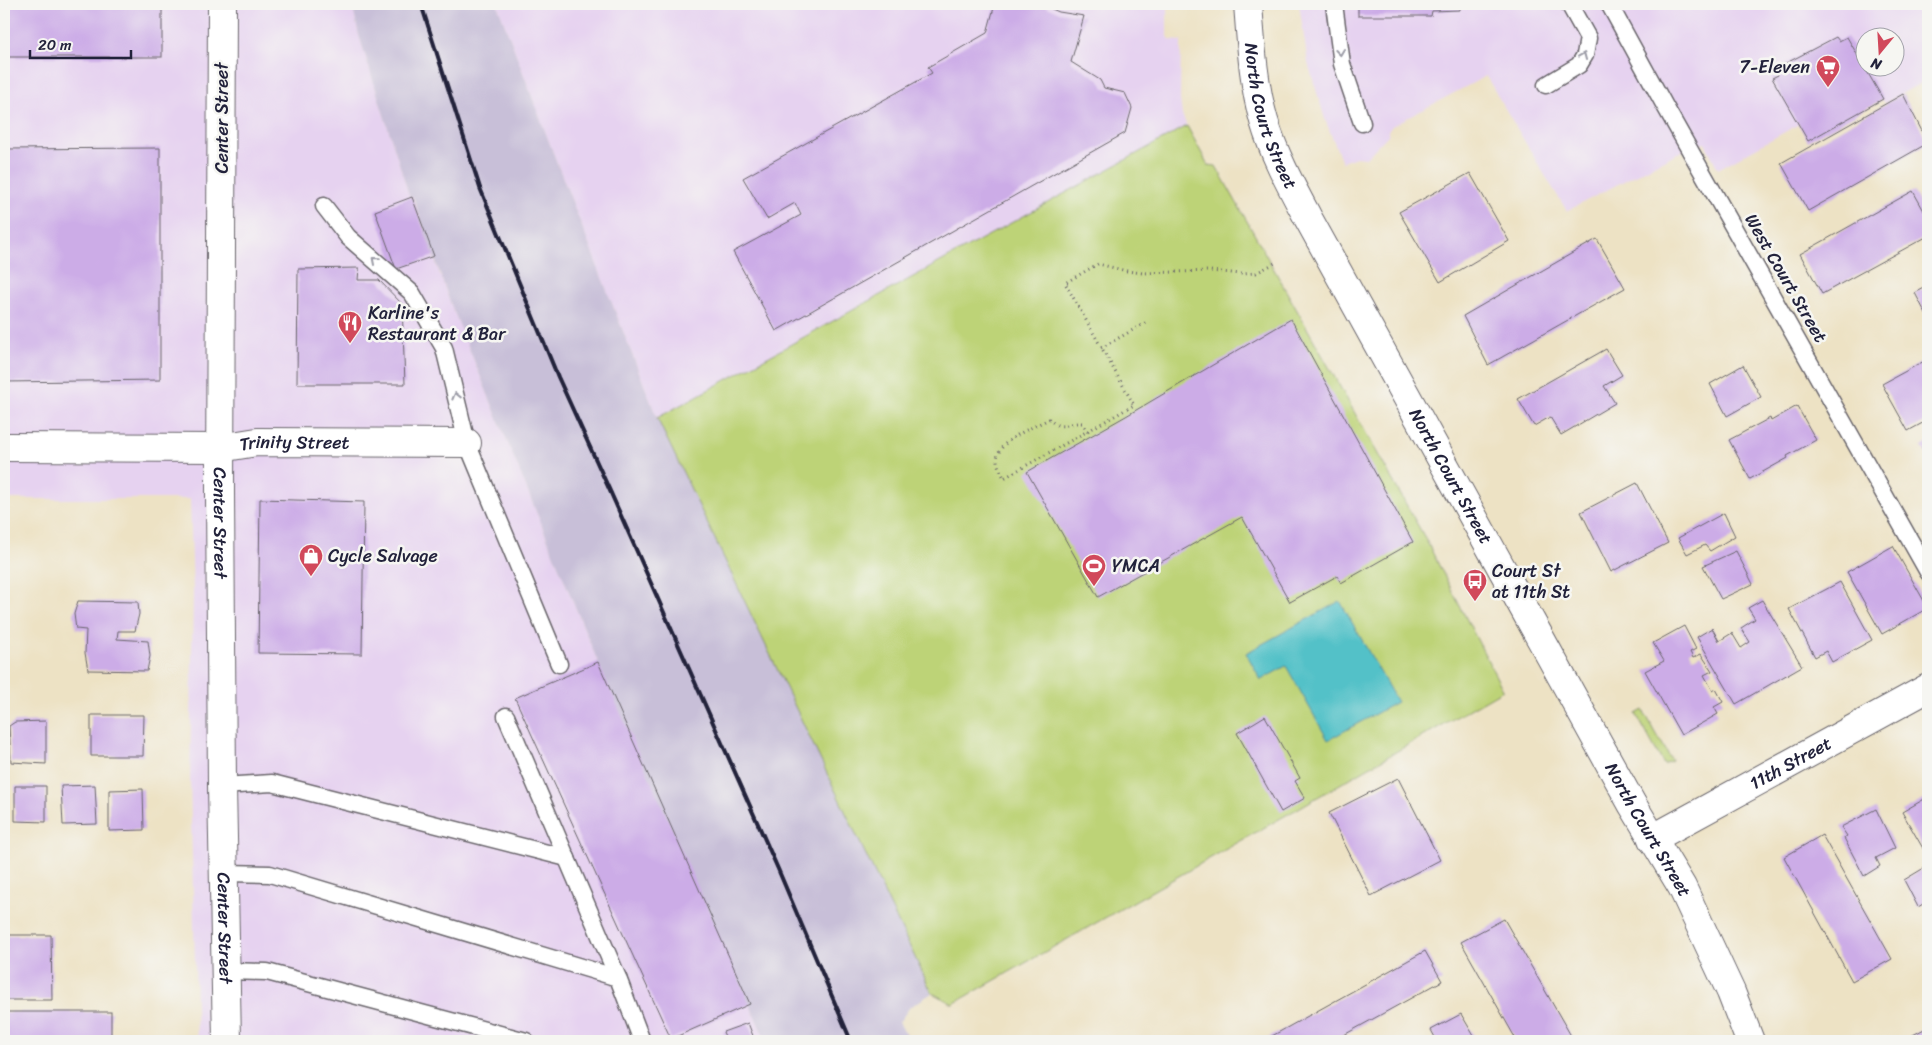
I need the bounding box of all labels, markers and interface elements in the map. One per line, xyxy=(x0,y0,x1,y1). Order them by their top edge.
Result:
scale bar xyxy=(30,28,131,60)
north arrow xyxy=(1854,28,1904,78)
text: 20 m xyxy=(38,32,72,58)
street label: North Court Street xyxy=(1235,42,1306,195)
one-way arrow xyxy=(1334,48,1345,56)
text: N xyxy=(1867,50,1886,78)
place label: 7-Eleven xyxy=(1740,51,1810,83)
one-way arrow xyxy=(1577,52,1587,61)
supermarket icon: 7-Eleven xyxy=(1815,54,1841,88)
street label: Center Street xyxy=(206,62,238,174)
street label: West Court Street xyxy=(1736,207,1836,349)
one-way arrow xyxy=(372,257,381,266)
place label: Karline's Restaurant & Bar xyxy=(368,297,507,350)
restaurant icon: Karline's Restaurant & Bar xyxy=(337,310,363,344)
one-way arrow xyxy=(451,391,462,400)
street label: North Court Street xyxy=(1400,402,1502,550)
street label: Trinity Street xyxy=(237,426,350,461)
street label: Center Street xyxy=(204,467,237,579)
place label: Cycle Salvage xyxy=(328,540,438,572)
shop icon: Cycle Salvage xyxy=(298,543,324,577)
place label: YMCA xyxy=(1112,550,1160,582)
sports icon: YMCA xyxy=(1081,553,1107,587)
place label: Court St at 11th St xyxy=(1492,555,1570,608)
bus stop icon: Court St at 11th St xyxy=(1462,568,1488,602)
street label: 11th Street xyxy=(1744,728,1838,799)
street label: North Court Street xyxy=(1596,756,1701,902)
street label: Center Street xyxy=(208,872,242,985)

